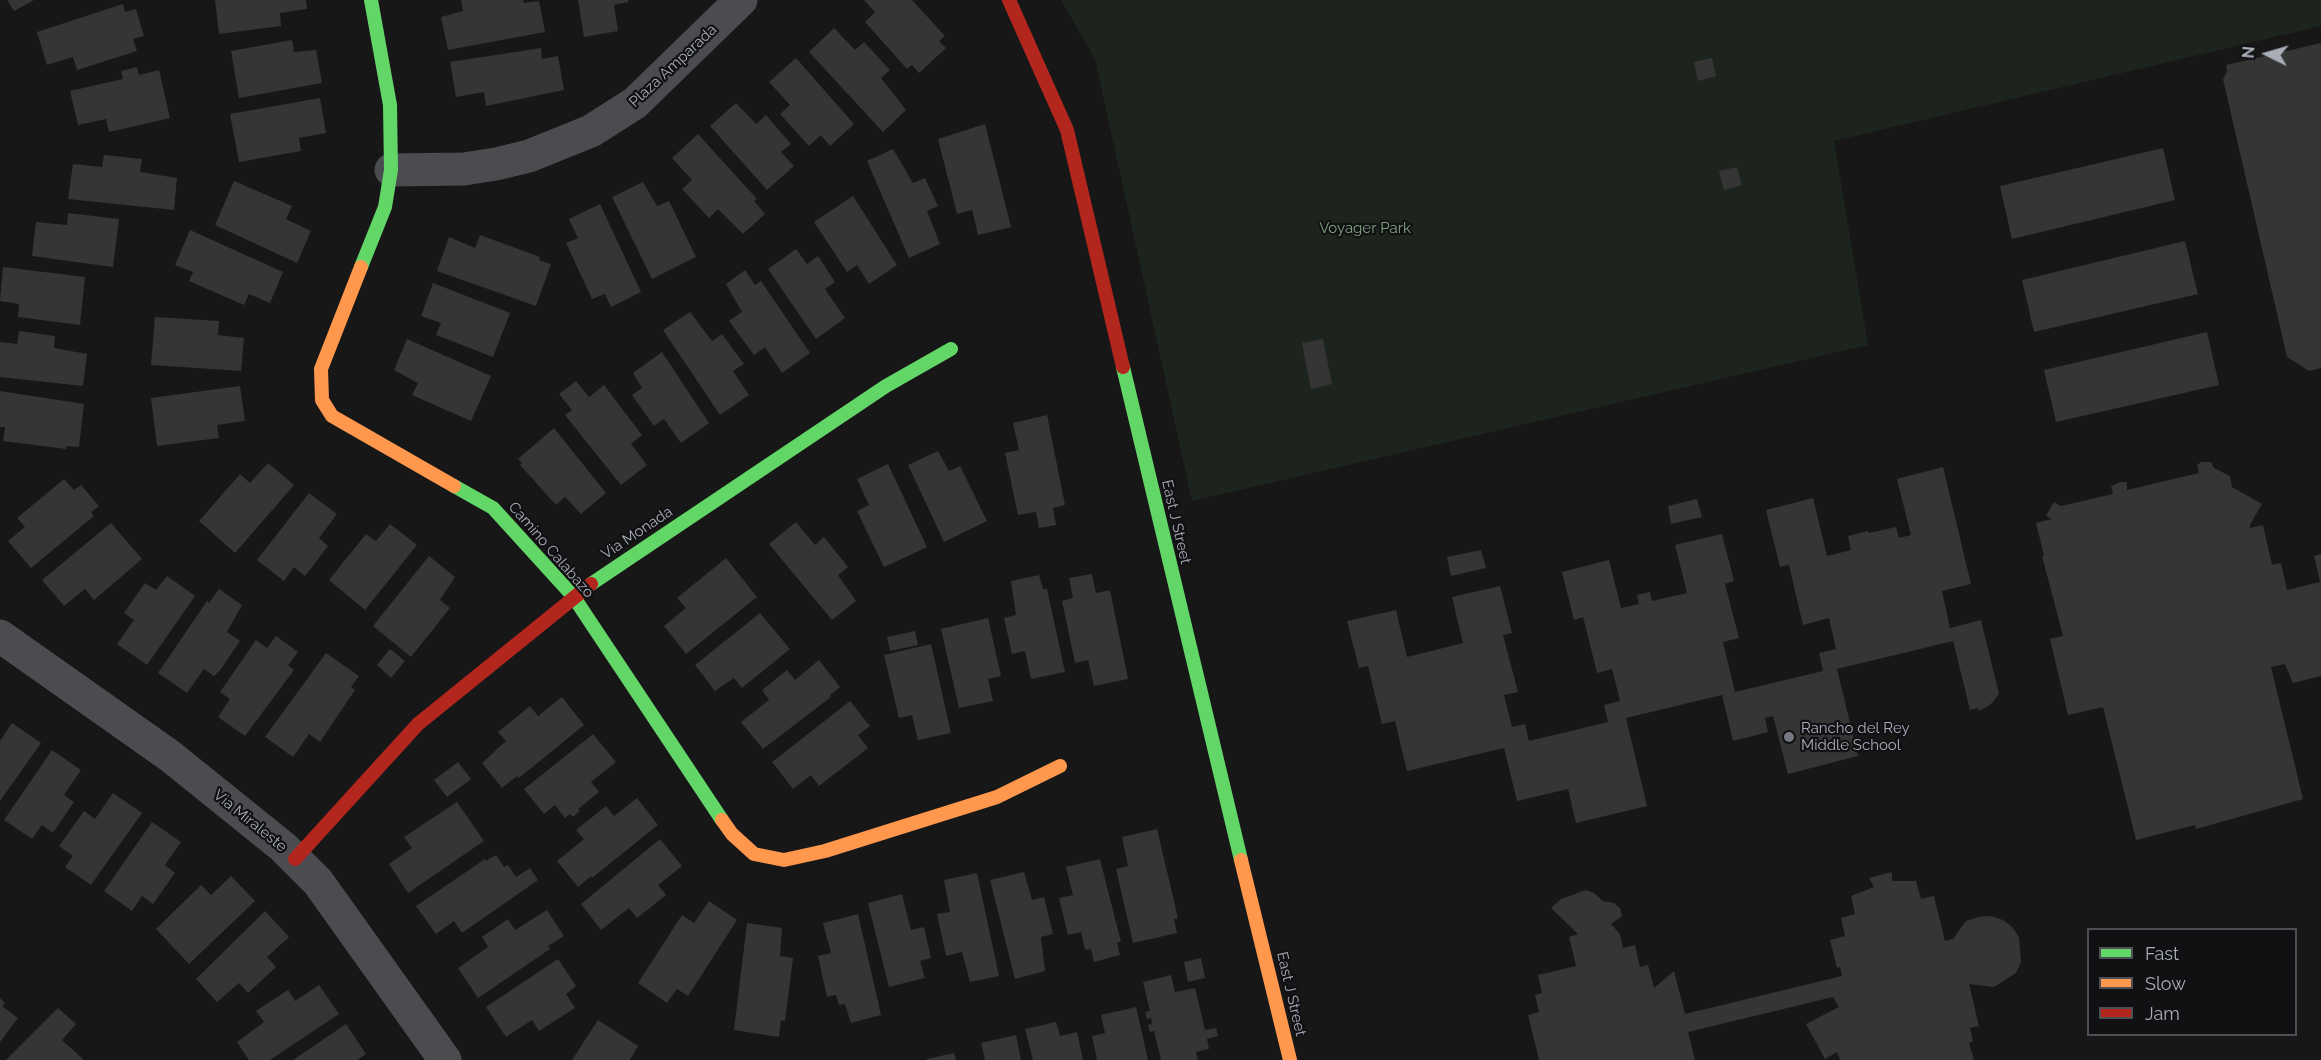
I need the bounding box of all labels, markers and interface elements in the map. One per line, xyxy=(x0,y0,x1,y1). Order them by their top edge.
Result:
street label: Plaza Amparada xyxy=(625,21,721,111)
north arrow xyxy=(2237,24,2297,84)
text: N xyxy=(2239,45,2259,59)
park label: Voyager Park xyxy=(1319,219,1411,237)
street label: East J Street xyxy=(1158,478,1194,566)
street label: Camino Calabazo xyxy=(504,498,598,602)
street label: Via Monada xyxy=(598,503,676,563)
place label: Rancho del Rey Middle School xyxy=(1801,719,1910,754)
marker: Rancho del Rey Middle School xyxy=(1782,730,1796,744)
street label: Via Miraleste xyxy=(210,786,290,856)
legend xyxy=(2087,928,2297,1036)
text: Fast xyxy=(2145,943,2179,964)
street label: East J Street xyxy=(1273,950,1309,1038)
text: Slow xyxy=(2145,973,2186,994)
text: Jam xyxy=(2145,1003,2180,1024)

